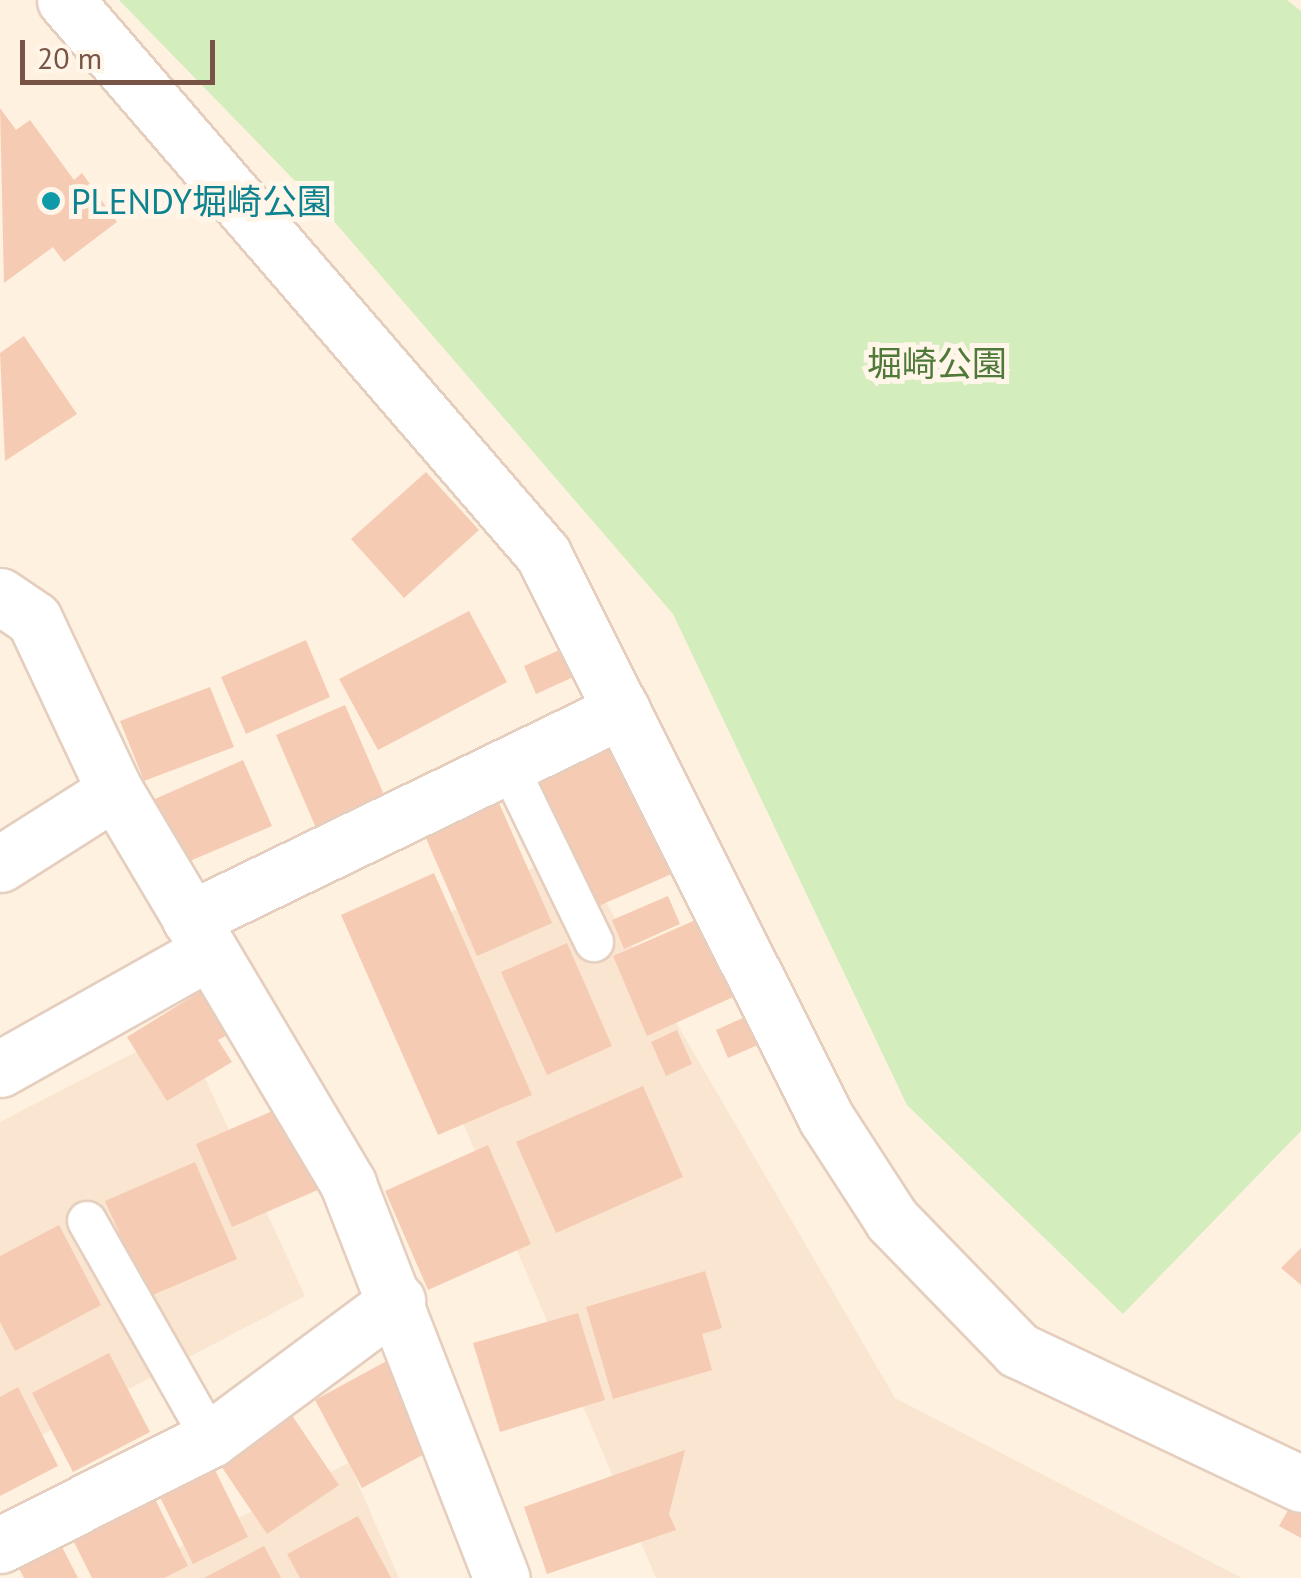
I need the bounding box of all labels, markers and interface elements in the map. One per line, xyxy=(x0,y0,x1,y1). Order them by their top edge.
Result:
scale bar xyxy=(25,20,220,82)
text: 20 m xyxy=(37,38,102,77)
place label: PLENDY堀崎公園 xyxy=(71,180,332,222)
marker: PLENDY堀崎公園 xyxy=(40,190,62,212)
park label: 堀崎公園 xyxy=(867,342,1007,384)

